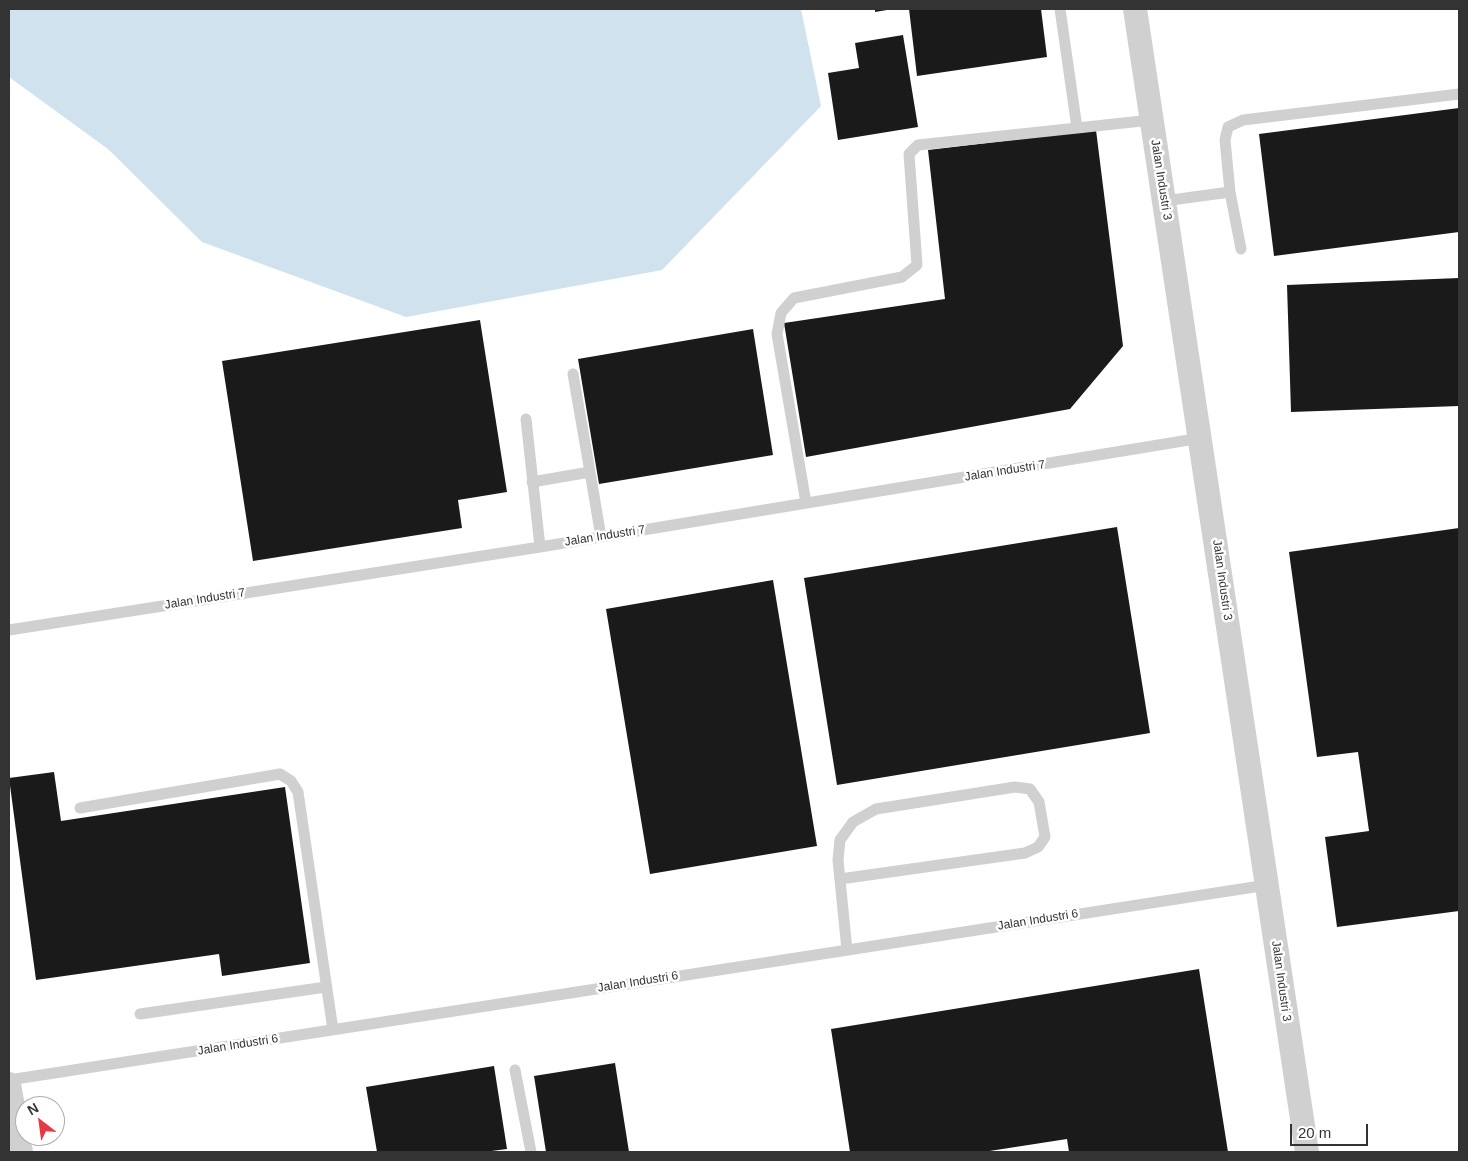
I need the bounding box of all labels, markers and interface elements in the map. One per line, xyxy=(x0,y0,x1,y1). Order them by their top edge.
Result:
street label: Jalan Industri 3 xyxy=(1148,139,1174,221)
street label: Jalan Industri 7 xyxy=(964,458,1046,484)
street label: Jalan Industri 7 xyxy=(564,523,646,549)
street label: Jalan Industri 3 xyxy=(1209,539,1235,621)
street label: Jalan Industri 7 xyxy=(164,586,246,612)
street label: Jalan Industri 6 xyxy=(997,907,1079,933)
street label: Jalan Industri 3 xyxy=(1268,940,1294,1022)
street label: Jalan Industri 6 xyxy=(597,969,679,995)
street label: Jalan Industri 6 xyxy=(197,1032,279,1058)
north arrow xyxy=(15,1096,65,1146)
text: N xyxy=(25,1099,41,1118)
scale bar xyxy=(1293,1114,1370,1146)
text: 20 m xyxy=(1298,1124,1331,1141)

